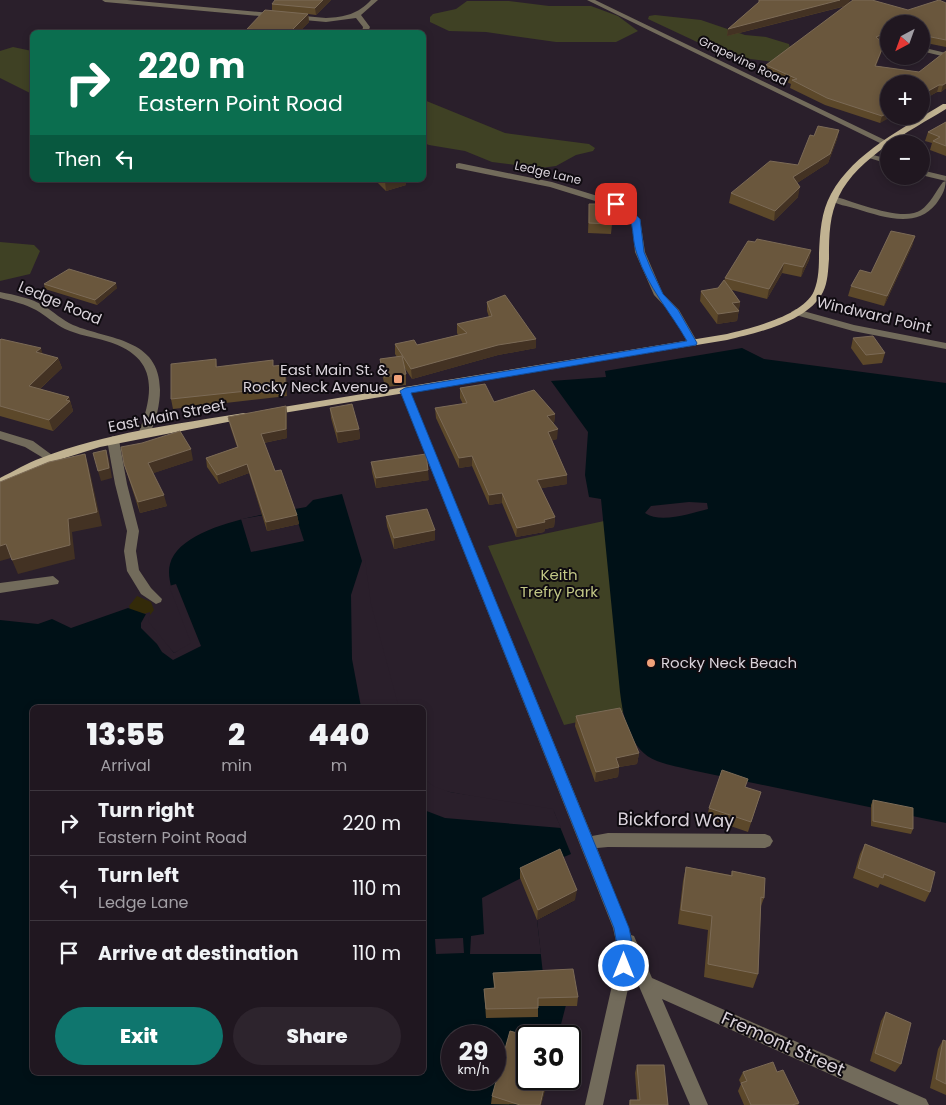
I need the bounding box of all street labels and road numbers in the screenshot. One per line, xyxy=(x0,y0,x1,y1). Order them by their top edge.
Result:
street label: Grapevine Road xyxy=(696,32,790,89)
street label: Ledge Lane xyxy=(513,157,583,188)
street label: Ledge Road xyxy=(15,276,105,329)
street label: Windward Point xyxy=(815,291,934,338)
street label: East Main Street xyxy=(106,394,228,437)
street label: Bickford Way xyxy=(617,806,735,833)
street label: Fremont Street xyxy=(718,1005,849,1082)

